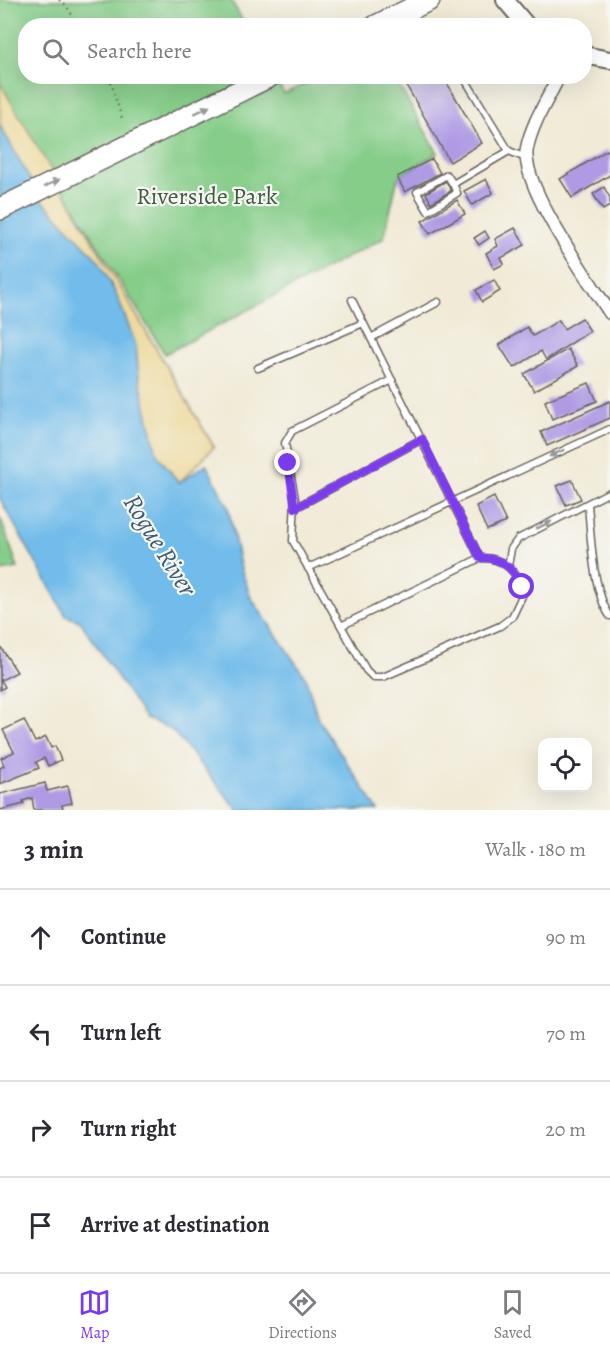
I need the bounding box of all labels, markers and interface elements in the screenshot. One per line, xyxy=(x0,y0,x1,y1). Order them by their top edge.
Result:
search box xyxy=(18,18,592,84)
icon: search xyxy=(39,35,72,68)
text: Search here xyxy=(87,36,192,66)
one-way arrow xyxy=(193,105,210,114)
one-way arrow xyxy=(44,179,61,188)
park label: Riverside Park xyxy=(136,180,278,212)
one-way arrow xyxy=(547,448,565,458)
route end xyxy=(274,449,300,475)
water label: Rogue River xyxy=(115,488,205,603)
one-way arrow xyxy=(535,521,553,531)
route start xyxy=(508,573,534,599)
map controls xyxy=(538,738,592,792)
button: locate xyxy=(538,738,592,792)
text: 3 min xyxy=(24,832,84,867)
text: Walk · 180 m xyxy=(485,836,586,863)
icon: ahead xyxy=(24,921,57,954)
text: Continue xyxy=(81,922,166,952)
text: 90 m xyxy=(546,924,586,951)
icon: left xyxy=(24,1017,57,1050)
text: Turn left xyxy=(81,1018,161,1048)
text: 70 m xyxy=(546,1020,586,1047)
icon: right xyxy=(24,1113,57,1146)
text: Turn right xyxy=(81,1114,177,1144)
text: 20 m xyxy=(545,1116,586,1143)
icon: arrive xyxy=(24,1209,57,1242)
text: Arrive at destination xyxy=(81,1210,270,1240)
tab: Map xyxy=(78,1286,111,1344)
tab: Directions xyxy=(268,1286,337,1344)
tab: Saved xyxy=(494,1286,532,1344)

